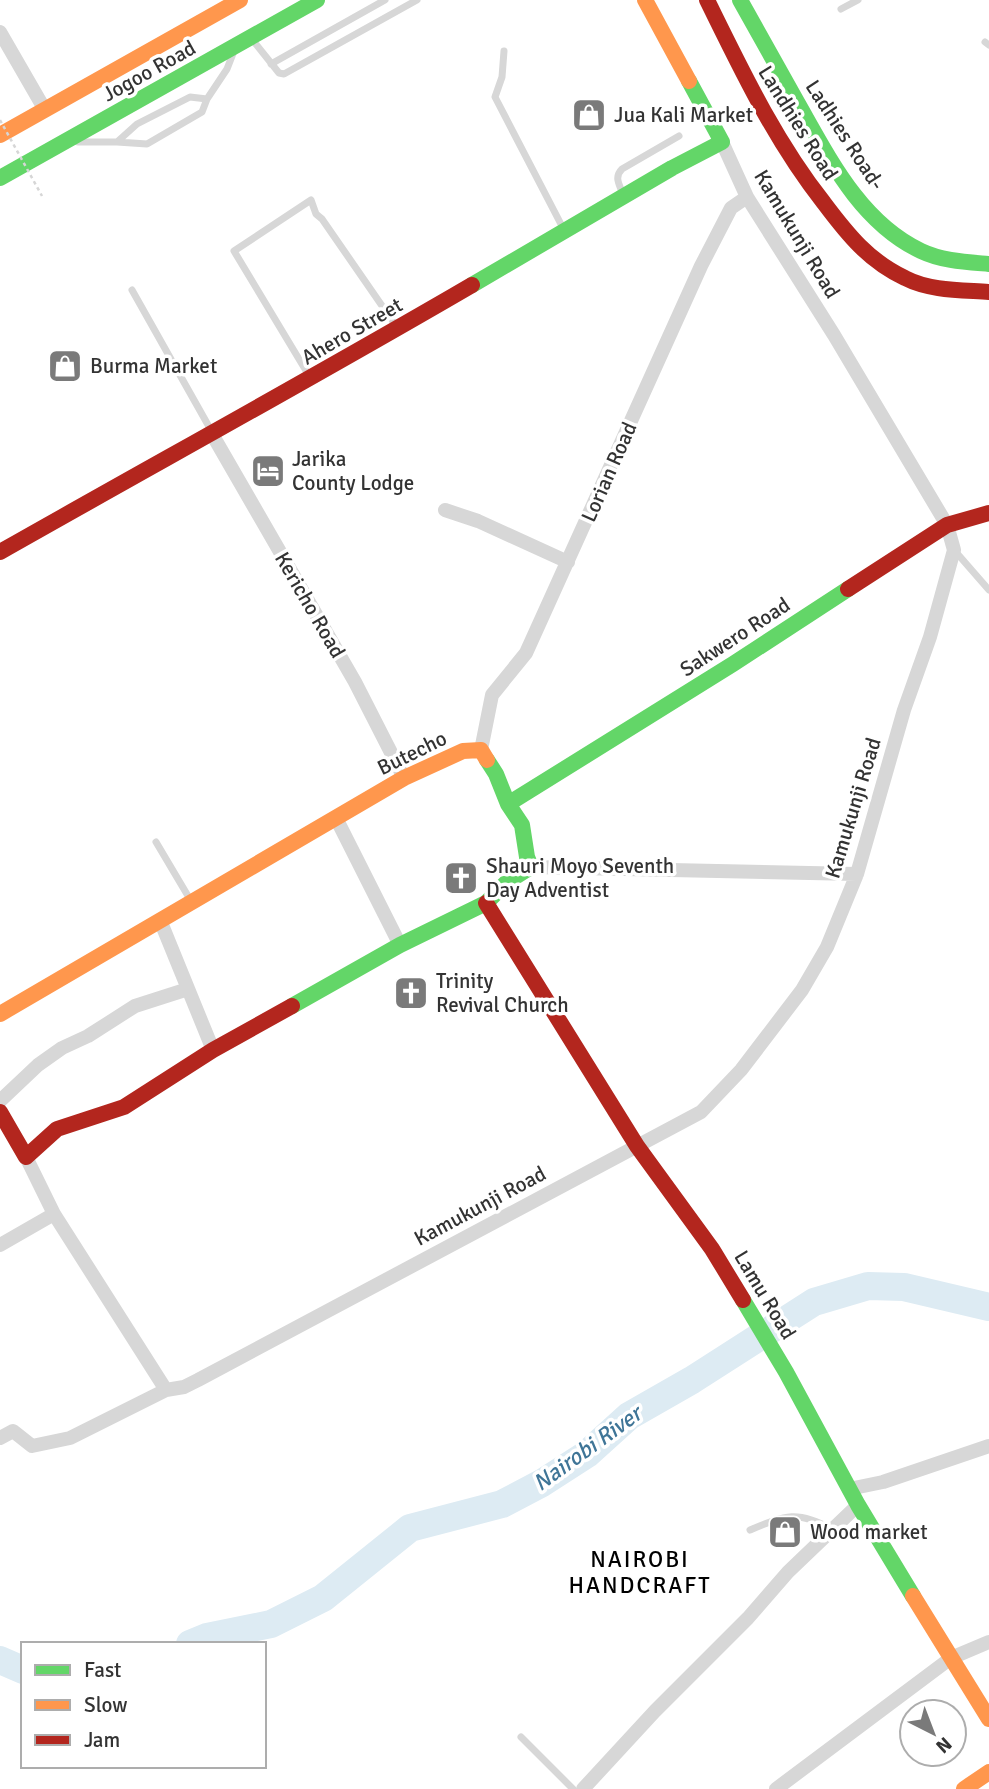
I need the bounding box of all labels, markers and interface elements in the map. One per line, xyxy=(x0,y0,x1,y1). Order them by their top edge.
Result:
street label: Jogoo Road xyxy=(98,35,200,107)
street label: Landhies Road xyxy=(752,61,844,185)
street label: Ladhies Road- xyxy=(800,75,890,195)
shop icon: Jua Kali Market xyxy=(570,96,608,134)
place label: Jua Kali Market xyxy=(614,102,753,128)
street label: Kamukunji Road xyxy=(748,165,846,303)
street label: Ahero Street xyxy=(297,292,407,370)
shop icon: Burma Market xyxy=(46,347,84,385)
place label: Burma Market xyxy=(90,353,217,379)
street label: Lorian Road xyxy=(575,418,643,526)
place label: Jarika County Lodge xyxy=(292,446,414,496)
hotel icon: Jarika County Lodge xyxy=(249,452,287,490)
street label: Kericho Road xyxy=(269,547,351,663)
street label: Sakwero Road xyxy=(675,592,795,682)
street label: Butecho xyxy=(373,725,451,781)
street label: Kamukunji Road xyxy=(819,735,887,881)
place label: Shauri Moyo Seventh Day Adventist xyxy=(486,853,674,903)
church icon: Shauri Moyo Seventh Day Adventist xyxy=(442,859,480,897)
place label: Trinity Revival Church xyxy=(436,968,569,1018)
church icon: Trinity Revival Church xyxy=(392,974,430,1012)
street label: Kamukunji Road xyxy=(410,1160,550,1252)
street label: Lamu Road xyxy=(728,1246,802,1344)
water label: Nairobi River xyxy=(527,1397,650,1497)
shop icon: Wood market xyxy=(766,1513,804,1551)
place label: Wood market xyxy=(810,1519,928,1545)
district label: NAIROBI HANDCRAFT xyxy=(568,1545,712,1600)
legend xyxy=(21,1642,266,1768)
text: Fast xyxy=(84,1657,121,1683)
text: Slow xyxy=(84,1692,128,1718)
north arrow xyxy=(898,1698,968,1768)
text: Jam xyxy=(84,1727,120,1753)
text: N xyxy=(931,1732,957,1758)

